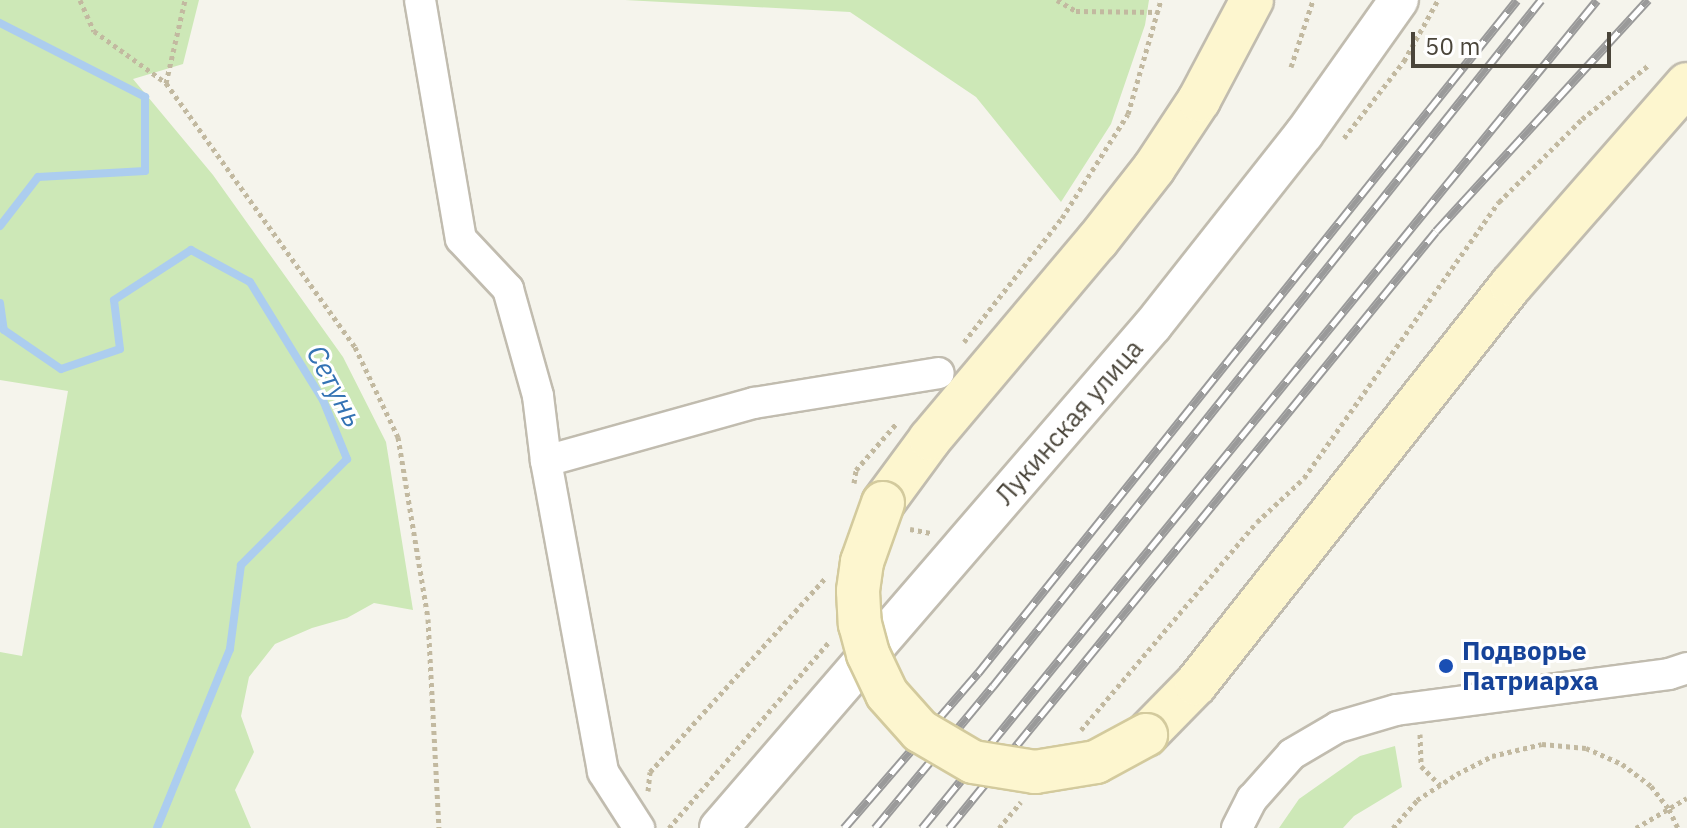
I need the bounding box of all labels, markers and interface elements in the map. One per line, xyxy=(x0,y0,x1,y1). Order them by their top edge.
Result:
scale bar xyxy=(1415,16,1615,66)
text: 50 m xyxy=(1425,30,1480,62)
street label: Лукинская улица xyxy=(989,333,1149,511)
water label: Сетунь xyxy=(300,340,370,432)
place label: Подворье Патриарха xyxy=(1462,635,1599,696)
marker: Подворье Патриарха xyxy=(1437,657,1455,675)

